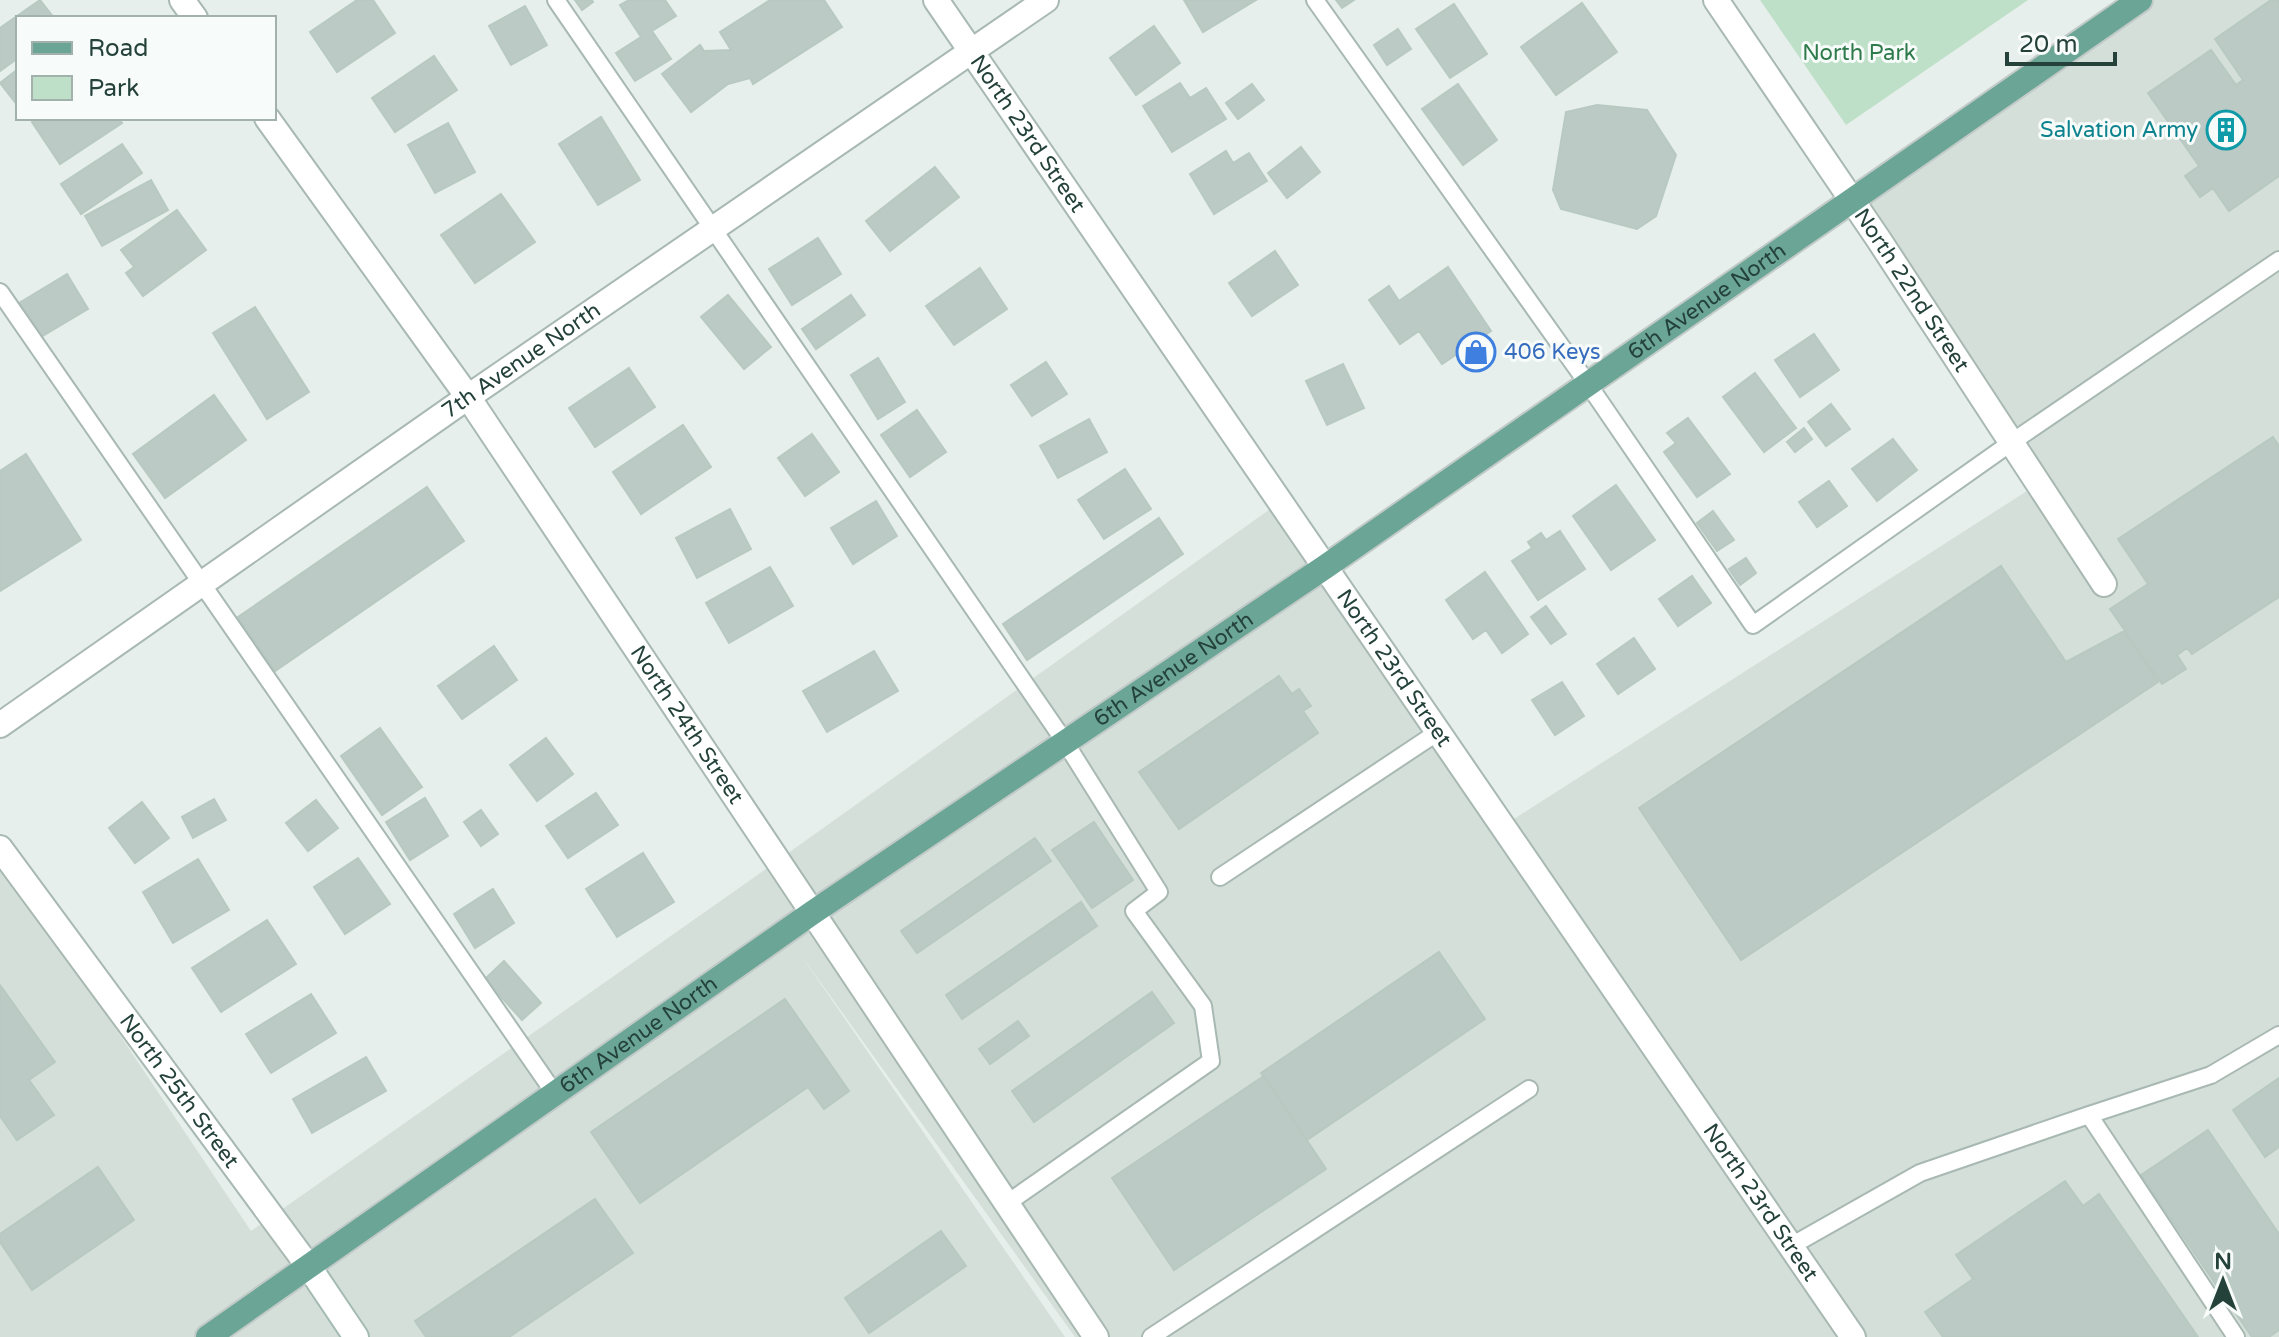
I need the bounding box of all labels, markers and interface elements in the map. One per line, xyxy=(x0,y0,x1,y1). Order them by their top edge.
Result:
legend xyxy=(16,16,276,120)
scale bar xyxy=(2007,16,2115,66)
text: 20 m xyxy=(2019,30,2077,59)
text: Road xyxy=(88,34,148,63)
park label: North Park xyxy=(1802,40,1916,66)
street label: North 23rd Street xyxy=(965,50,1091,217)
text: Park xyxy=(88,74,139,103)
building icon: Salvation Army xyxy=(2205,109,2247,151)
place label: Salvation Army xyxy=(2040,117,2198,143)
street label: North 22nd Street xyxy=(1848,204,1975,377)
street label: 6th Avenue North xyxy=(1623,237,1791,365)
street label: 7th Avenue North xyxy=(437,297,606,424)
shop icon: 406 Keys xyxy=(1455,331,1497,373)
place label: 406 Keys xyxy=(1504,339,1601,365)
street label: North 23rd Street xyxy=(1331,584,1457,752)
street label: 6th Avenue North xyxy=(1089,606,1258,732)
street label: North 24th Street xyxy=(625,641,749,809)
street label: 6th Avenue North xyxy=(555,970,722,1099)
street label: North 25th Street xyxy=(114,1009,245,1173)
street label: North 23rd Street xyxy=(1698,1119,1824,1286)
north arrow xyxy=(2183,1241,2263,1321)
text: N xyxy=(2214,1249,2232,1275)

